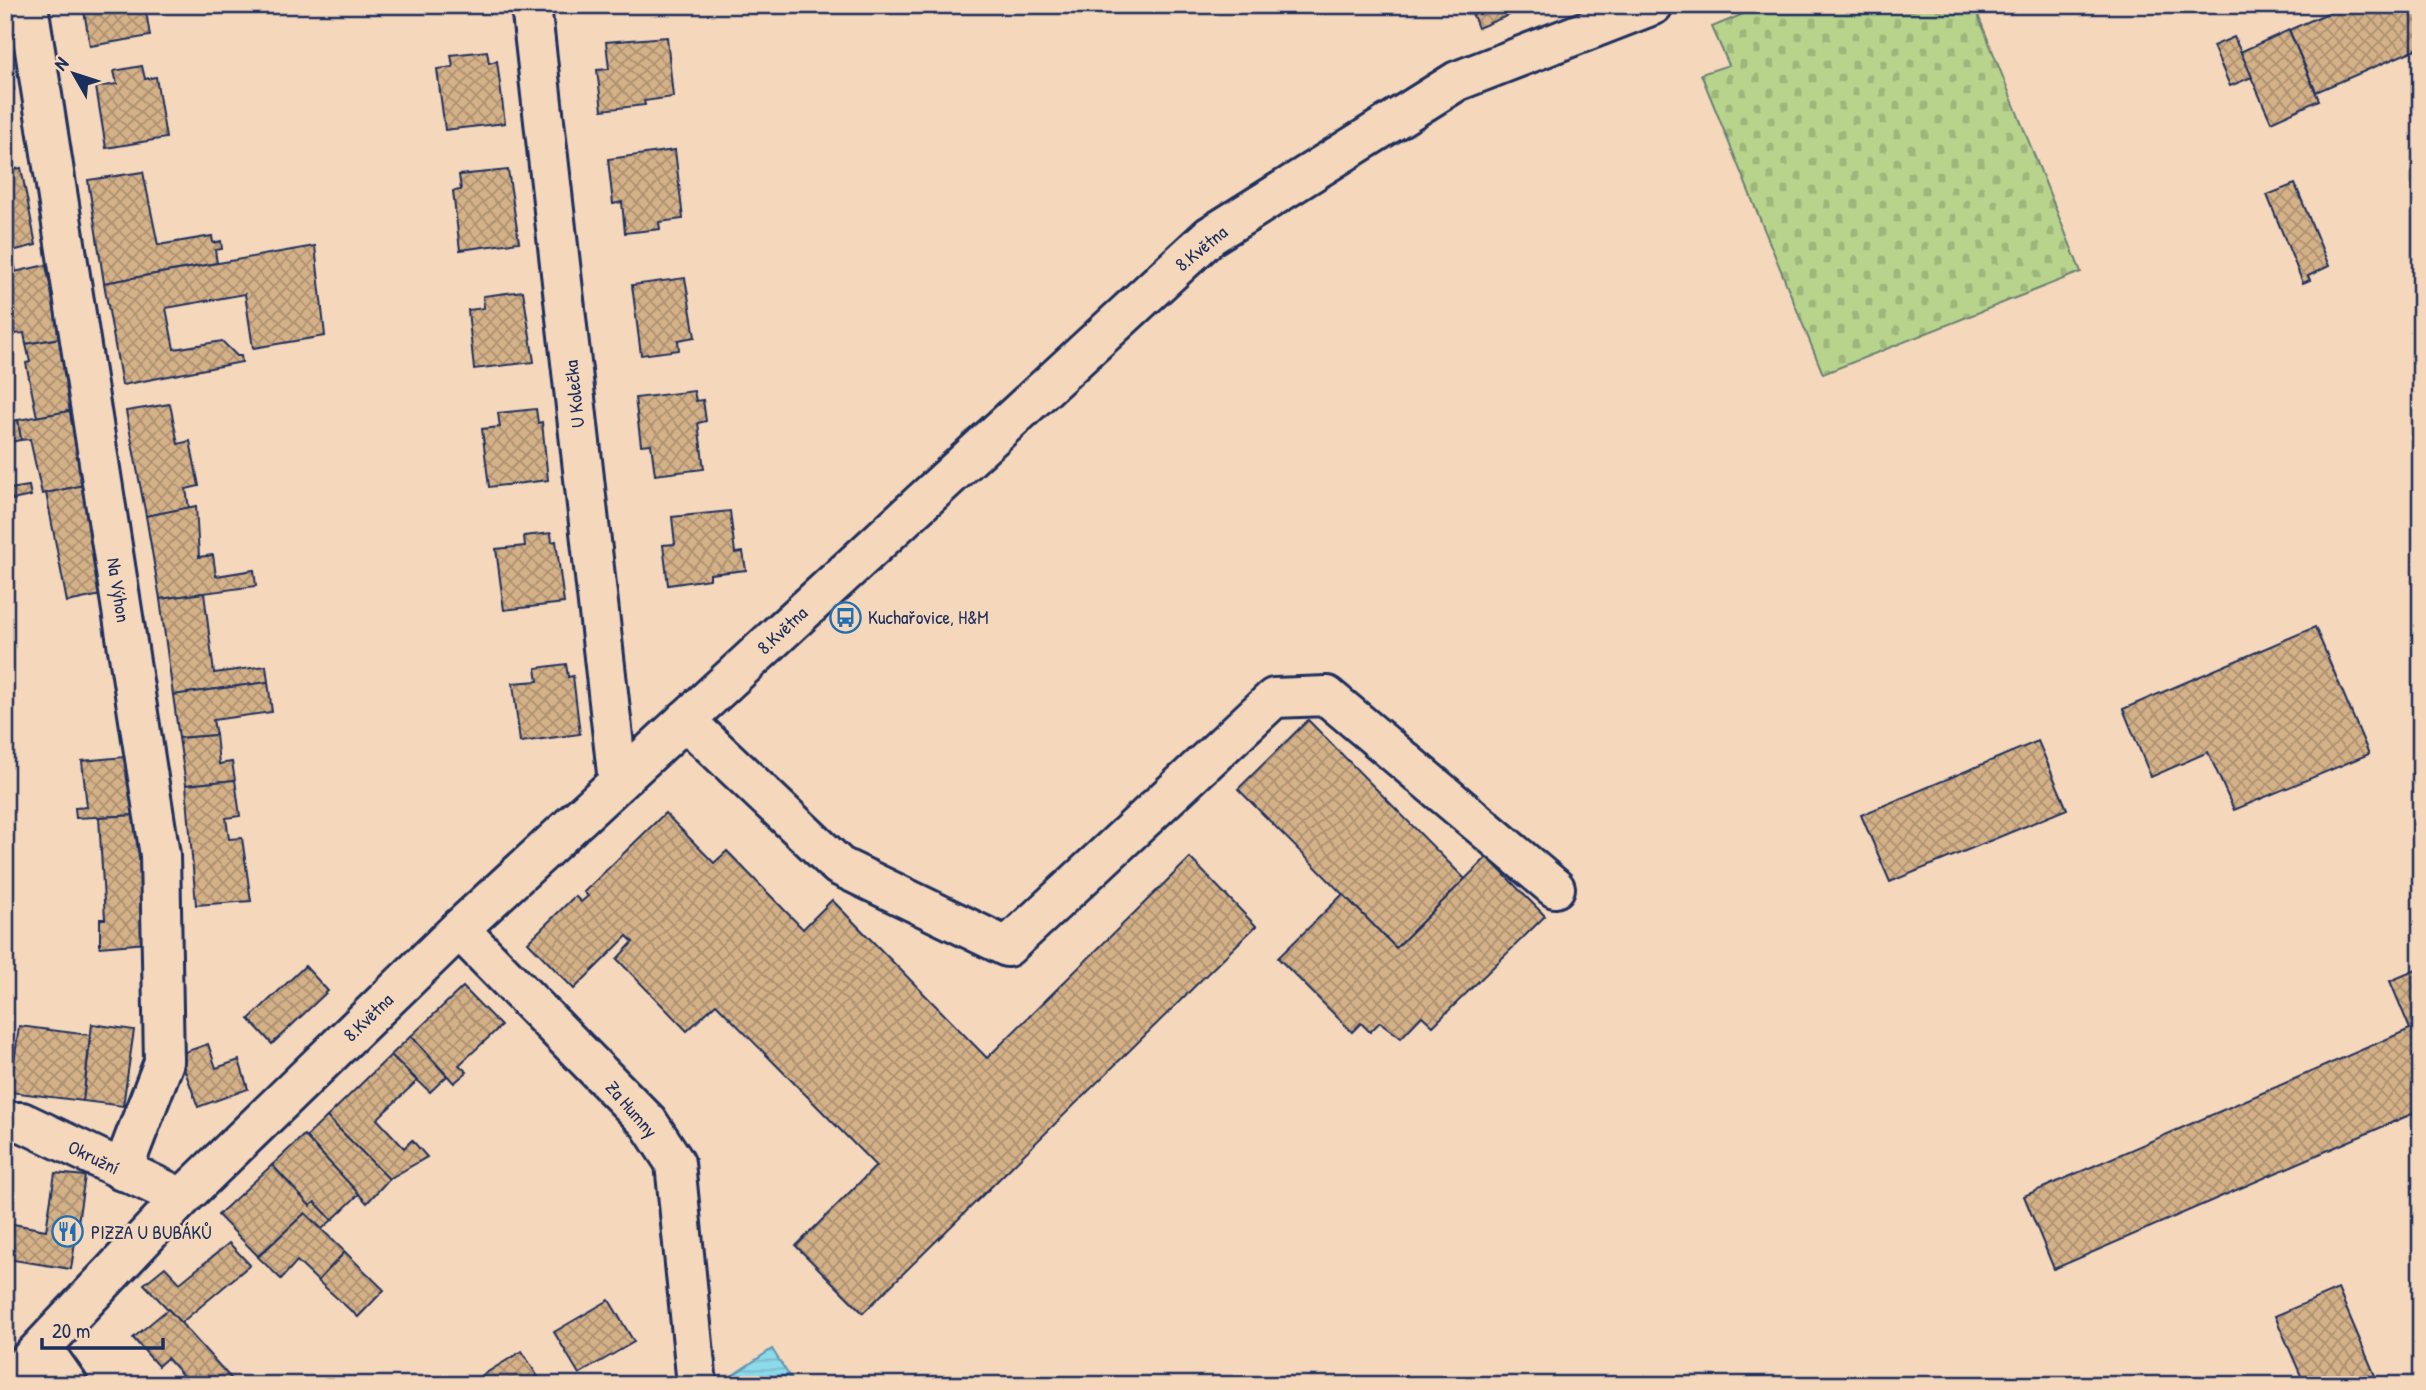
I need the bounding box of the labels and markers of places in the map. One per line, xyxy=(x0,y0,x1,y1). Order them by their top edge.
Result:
bus stop icon: Kuchařovice, H&M xyxy=(828,600,862,634)
place label: Kuchařovice, H&M xyxy=(868,604,989,630)
restaurant icon: PIZZA U BUBÁKŮ xyxy=(51,1215,85,1249)
place label: PIZZA U BUBÁKŮ xyxy=(91,1219,212,1245)

